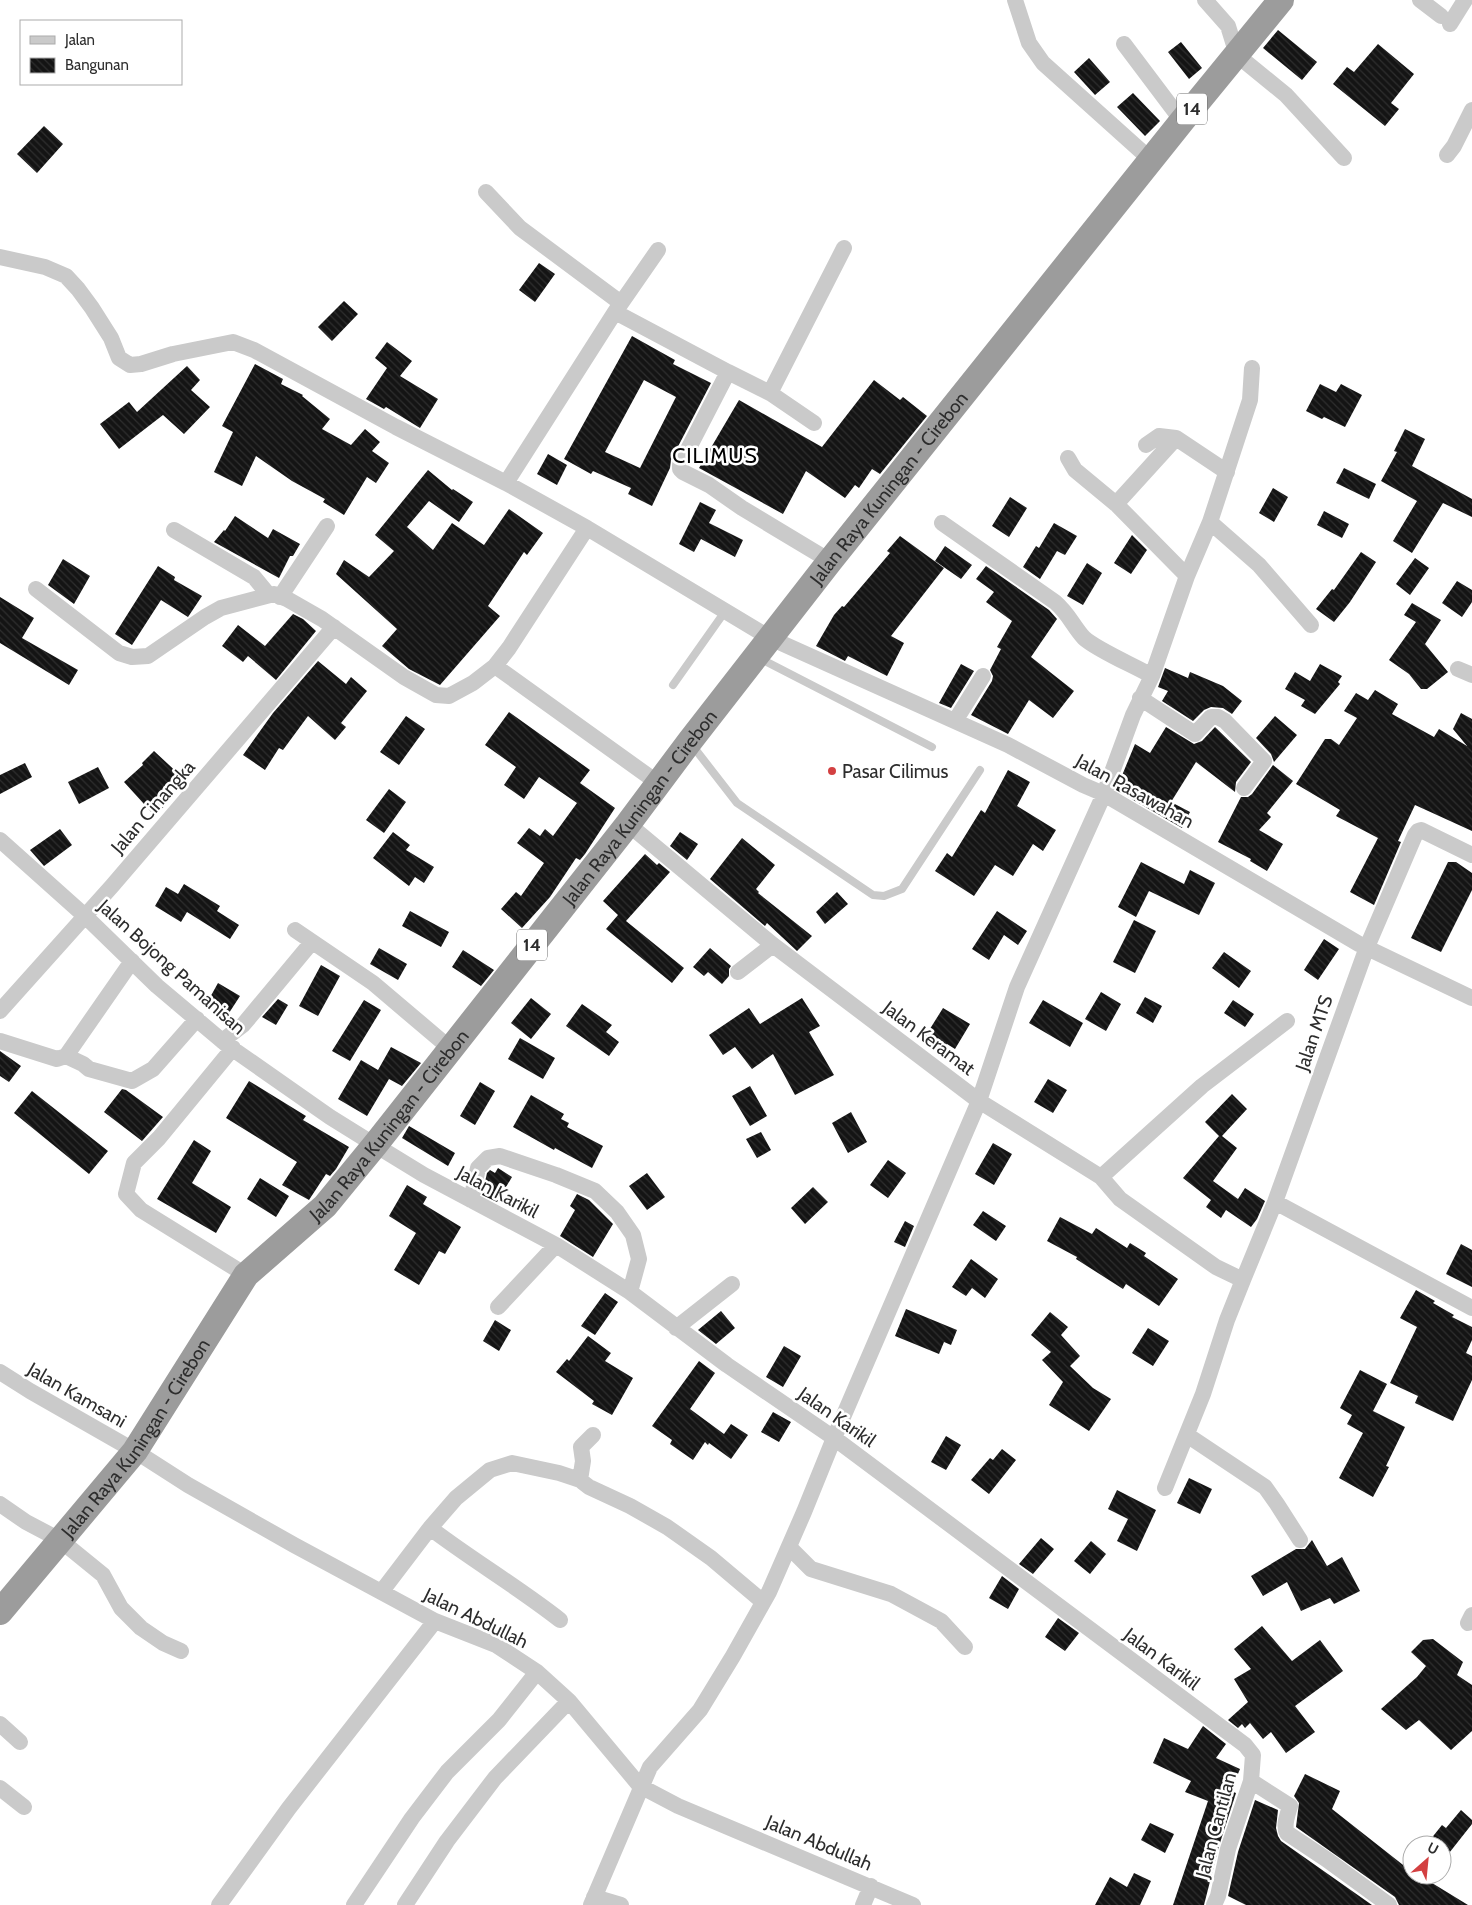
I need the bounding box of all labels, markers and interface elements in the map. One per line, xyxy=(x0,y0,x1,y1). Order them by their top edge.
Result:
legend xyxy=(20,20,182,85)
text: Jalan xyxy=(64,31,95,49)
text: Bangunan xyxy=(65,56,129,74)
road number: 14 xyxy=(1177,94,1207,125)
street label: Jalan Raya Kuningan - Cirebon xyxy=(804,387,973,590)
district label: CILIMUS xyxy=(672,443,758,468)
street label: Jalan Raya Kuningan - Cirebon xyxy=(557,705,722,910)
street label: Jalan Pasawahan xyxy=(1071,749,1198,833)
street label: Jalan Cinangka xyxy=(106,756,200,859)
place label: Pasar Cilimus xyxy=(842,760,948,783)
marker: Pasar Cilimus xyxy=(826,765,838,777)
street label: Jalan Bojong Pamanisan xyxy=(93,894,251,1039)
road number: 14 xyxy=(517,930,547,960)
street label: Jalan MTS xyxy=(1290,992,1338,1075)
street label: Jalan Keramat xyxy=(878,995,980,1080)
street label: Jalan Raya Kuningan - Cirebon xyxy=(304,1025,473,1227)
street label: Jalan Karikil xyxy=(452,1160,543,1223)
street label: Jalan Raya Kuningan - Cirebon xyxy=(55,1334,215,1543)
street label: Jalan Kamsani xyxy=(23,1357,131,1433)
street label: Jalan Karikil xyxy=(793,1381,881,1452)
street label: Jalan Abdullah xyxy=(419,1582,532,1653)
street label: Jalan Karikil xyxy=(1119,1622,1205,1695)
street label: Jalan Cantilan xyxy=(1191,1770,1241,1881)
street label: Jalan Abdullah xyxy=(761,1810,876,1876)
north arrow xyxy=(1402,1835,1452,1885)
text: U xyxy=(1424,1838,1441,1859)

